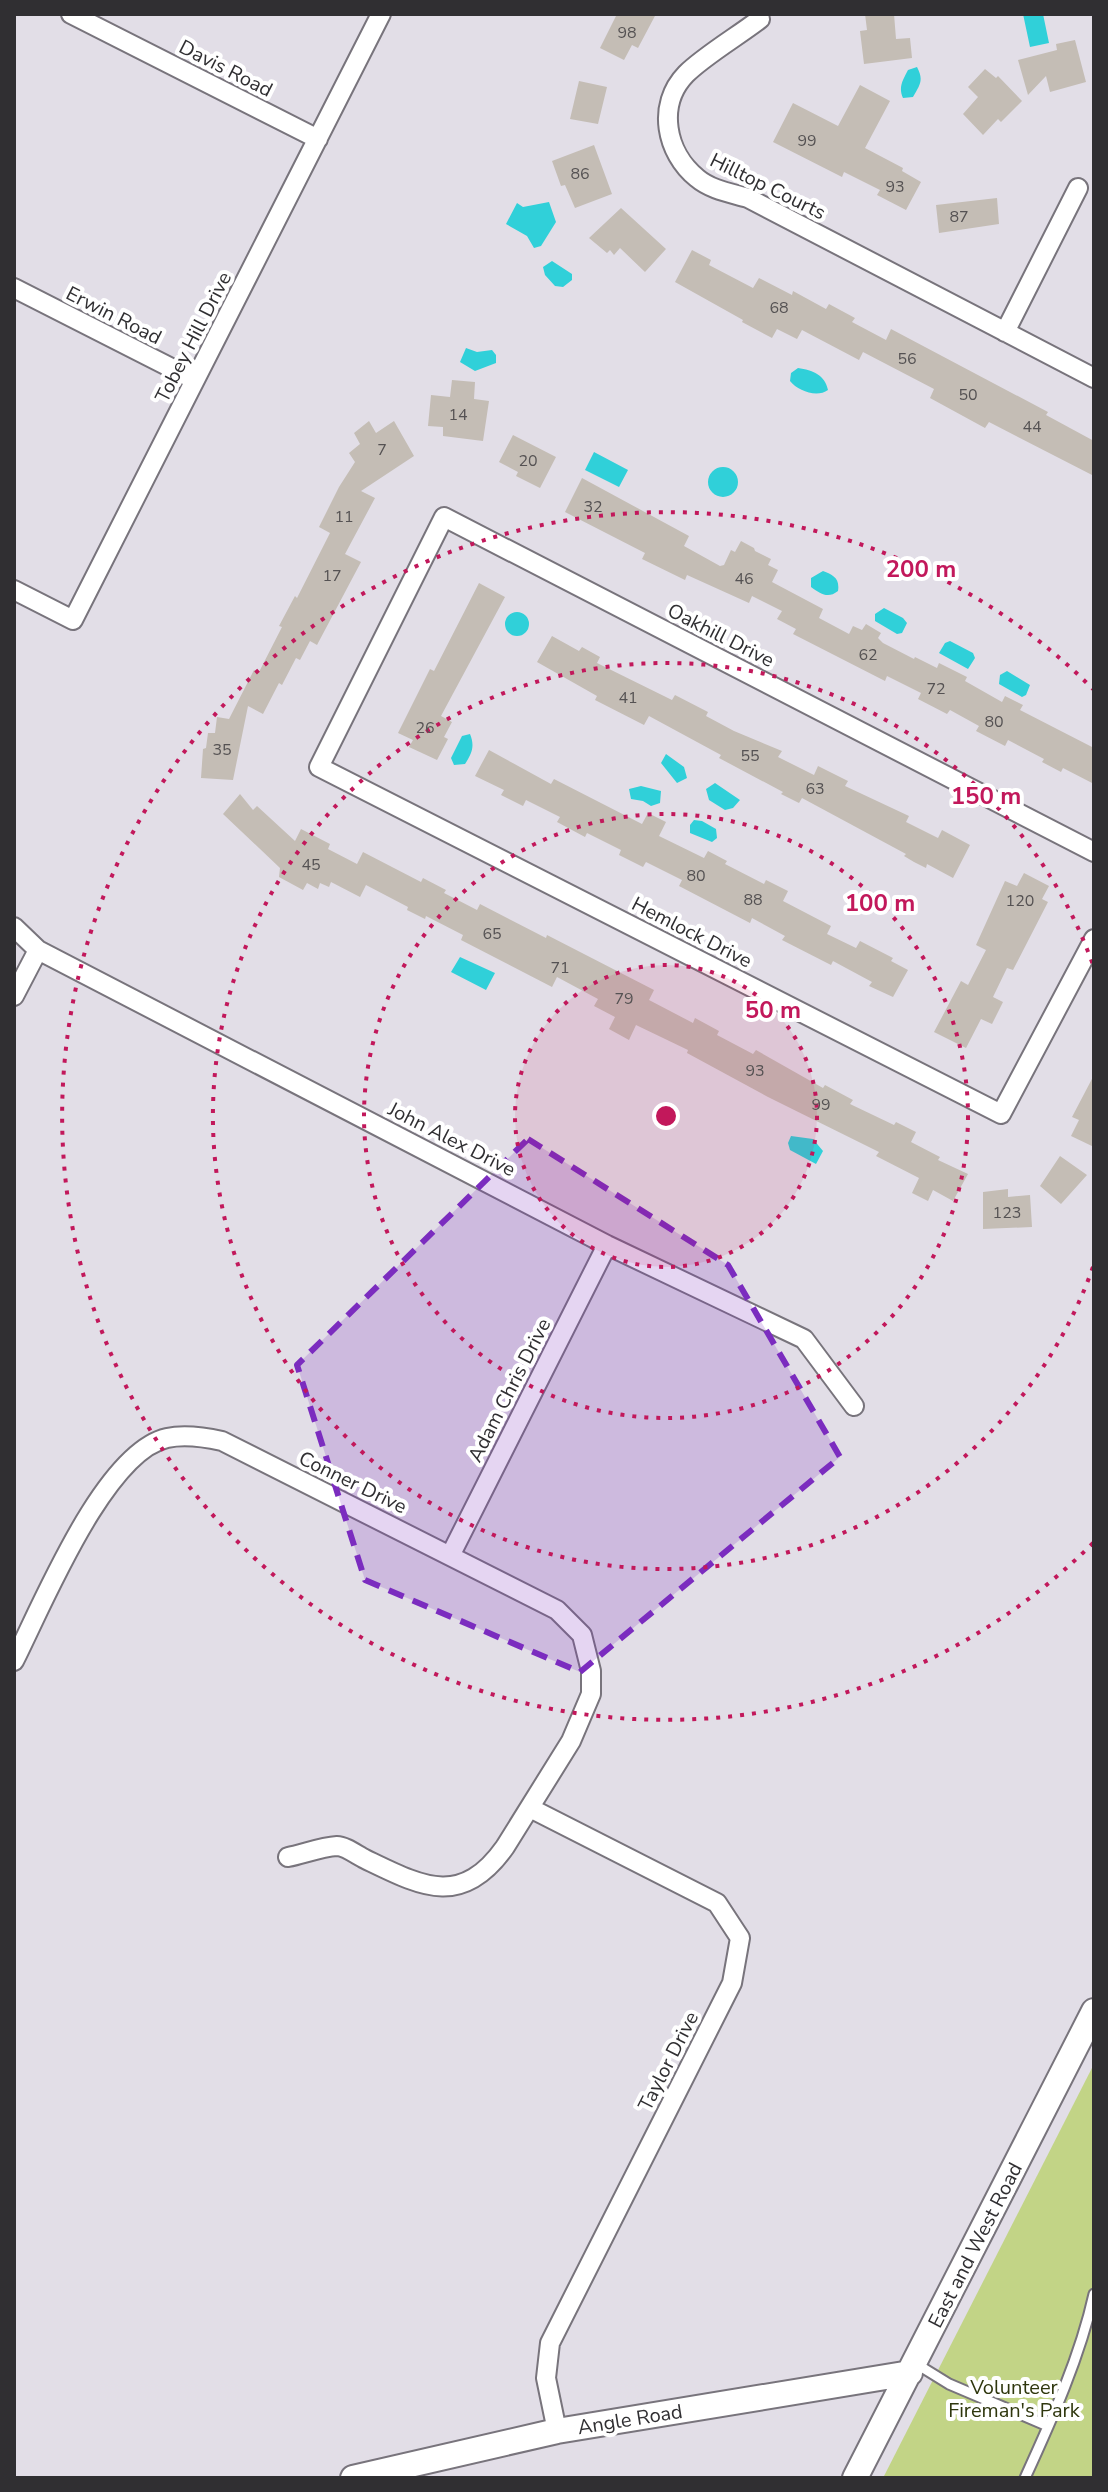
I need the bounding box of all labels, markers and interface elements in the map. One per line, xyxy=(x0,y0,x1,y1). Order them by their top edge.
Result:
house number: 98 xyxy=(617,22,637,44)
street label: Davis Road xyxy=(174,33,277,104)
house number: 99 xyxy=(797,130,817,152)
street label: Hilltop Courts xyxy=(705,147,830,226)
house number: 86 xyxy=(570,163,590,185)
house number: 93 xyxy=(885,176,905,198)
house number: 87 xyxy=(949,206,969,228)
street label: Tobey Hill Drive xyxy=(149,267,238,407)
street label: Erwin Road xyxy=(61,280,166,351)
house number: 68 xyxy=(769,297,789,319)
house number: 56 xyxy=(897,348,917,370)
house number: 50 xyxy=(958,384,978,406)
house number: 14 xyxy=(448,404,468,426)
house number: 44 xyxy=(1022,416,1042,438)
house number: 7 xyxy=(377,439,387,461)
house number: 20 xyxy=(518,450,538,472)
house number: 32 xyxy=(583,496,603,518)
house number: 11 xyxy=(334,506,354,528)
text: 200 m xyxy=(886,553,956,585)
house number: 17 xyxy=(322,565,342,587)
house number: 46 xyxy=(734,568,754,590)
street label: Oakhill Drive xyxy=(663,597,779,674)
house number: 62 xyxy=(858,644,878,666)
house number: 72 xyxy=(926,678,946,700)
house number: 41 xyxy=(618,687,638,709)
house number: 80 xyxy=(984,711,1004,733)
house number: 26 xyxy=(415,717,435,739)
house number: 35 xyxy=(212,739,232,761)
house number: 55 xyxy=(740,745,760,767)
house number: 63 xyxy=(805,778,825,800)
text: 150 m xyxy=(951,780,1021,812)
house number: 45 xyxy=(301,854,321,876)
house number: 80 xyxy=(686,865,706,887)
text: 100 m xyxy=(845,887,915,919)
house number: 88 xyxy=(743,889,763,911)
house number: 120 xyxy=(1006,890,1034,912)
street label: Hemlock Drive xyxy=(627,891,757,974)
house number: 65 xyxy=(482,923,502,945)
house number: 71 xyxy=(550,957,570,979)
house number: 79 xyxy=(614,988,634,1010)
text: 50 m xyxy=(745,994,801,1026)
house number: 93 xyxy=(745,1060,765,1082)
house number: 99 xyxy=(811,1094,831,1116)
street label: John Alex Drive xyxy=(383,1095,520,1183)
centre of rings xyxy=(652,1102,680,1130)
house number: 123 xyxy=(993,1202,1021,1224)
street label: Adam Chris Drive xyxy=(462,1314,557,1467)
street label: Conner Drive xyxy=(294,1445,411,1520)
street label: Taylor Drive xyxy=(632,2007,705,2115)
street label: East and West Road xyxy=(922,2158,1029,2333)
park label: Volunteer Fireman's Park xyxy=(948,2374,1081,2424)
street label: Angle Road xyxy=(576,2398,684,2441)

